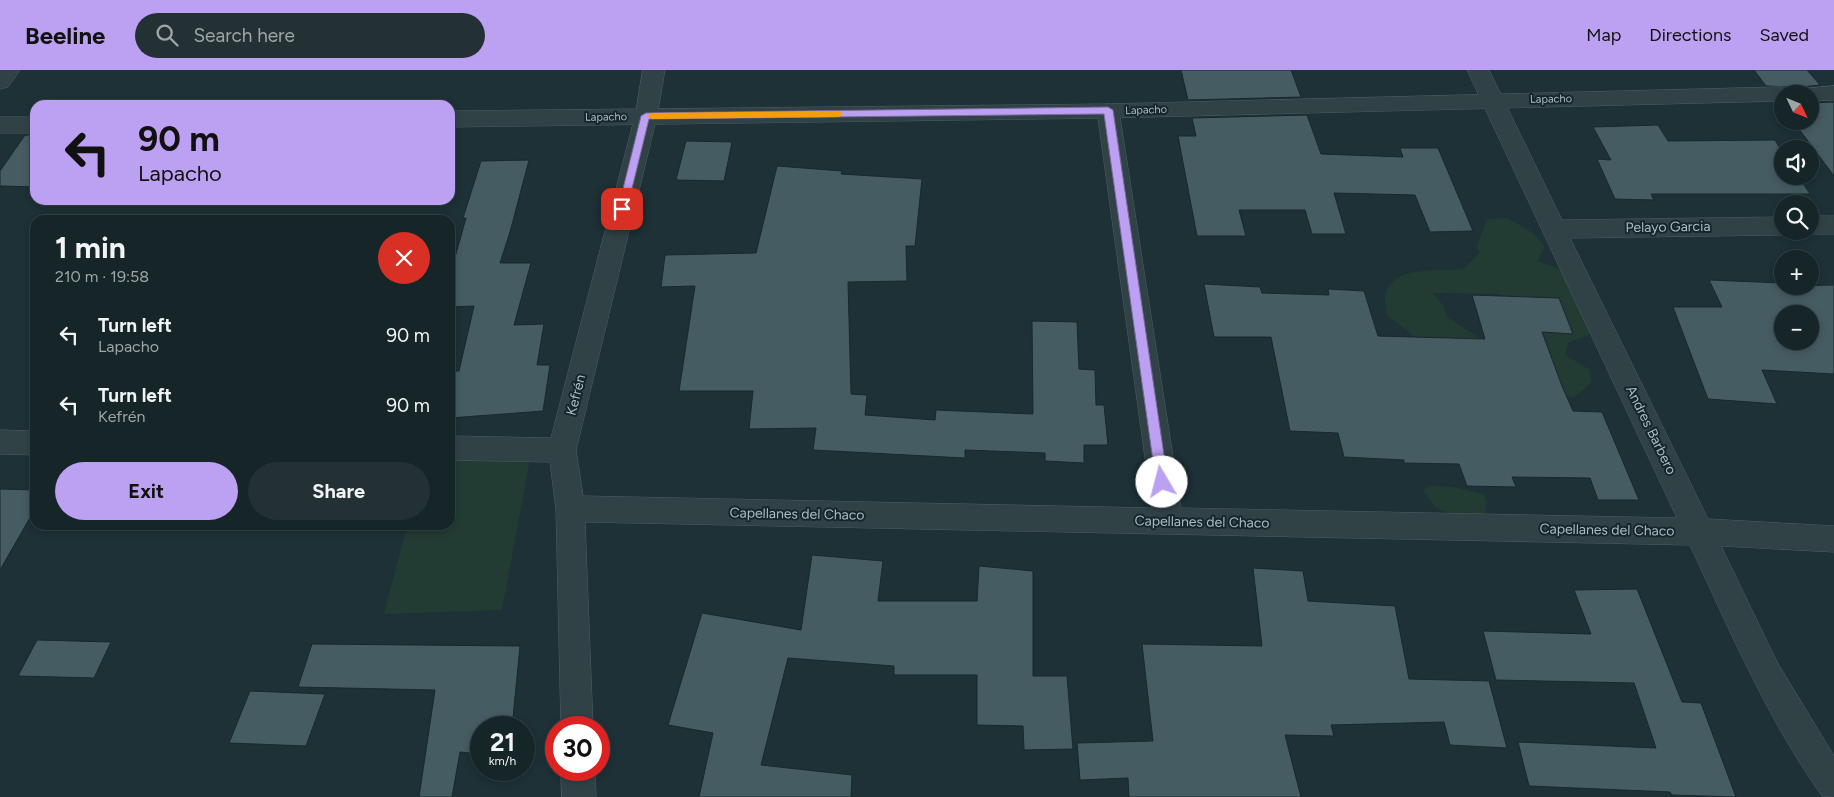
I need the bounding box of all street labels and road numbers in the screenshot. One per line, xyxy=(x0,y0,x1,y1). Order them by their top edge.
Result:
street label: Lapacho xyxy=(1530,92,1572,106)
street label: Lapacho xyxy=(1125,103,1167,117)
street label: Lapacho xyxy=(585,110,627,124)
street label: Pelayo Garcia xyxy=(1625,218,1711,236)
street label: Kefrén xyxy=(563,373,589,417)
street label: Andres Barbero xyxy=(1622,383,1680,477)
street label: Capellanes del Chaco xyxy=(729,504,865,524)
street label: Capellanes del Chaco xyxy=(1134,512,1270,532)
street label: Capellanes del Chaco xyxy=(1539,520,1675,540)

